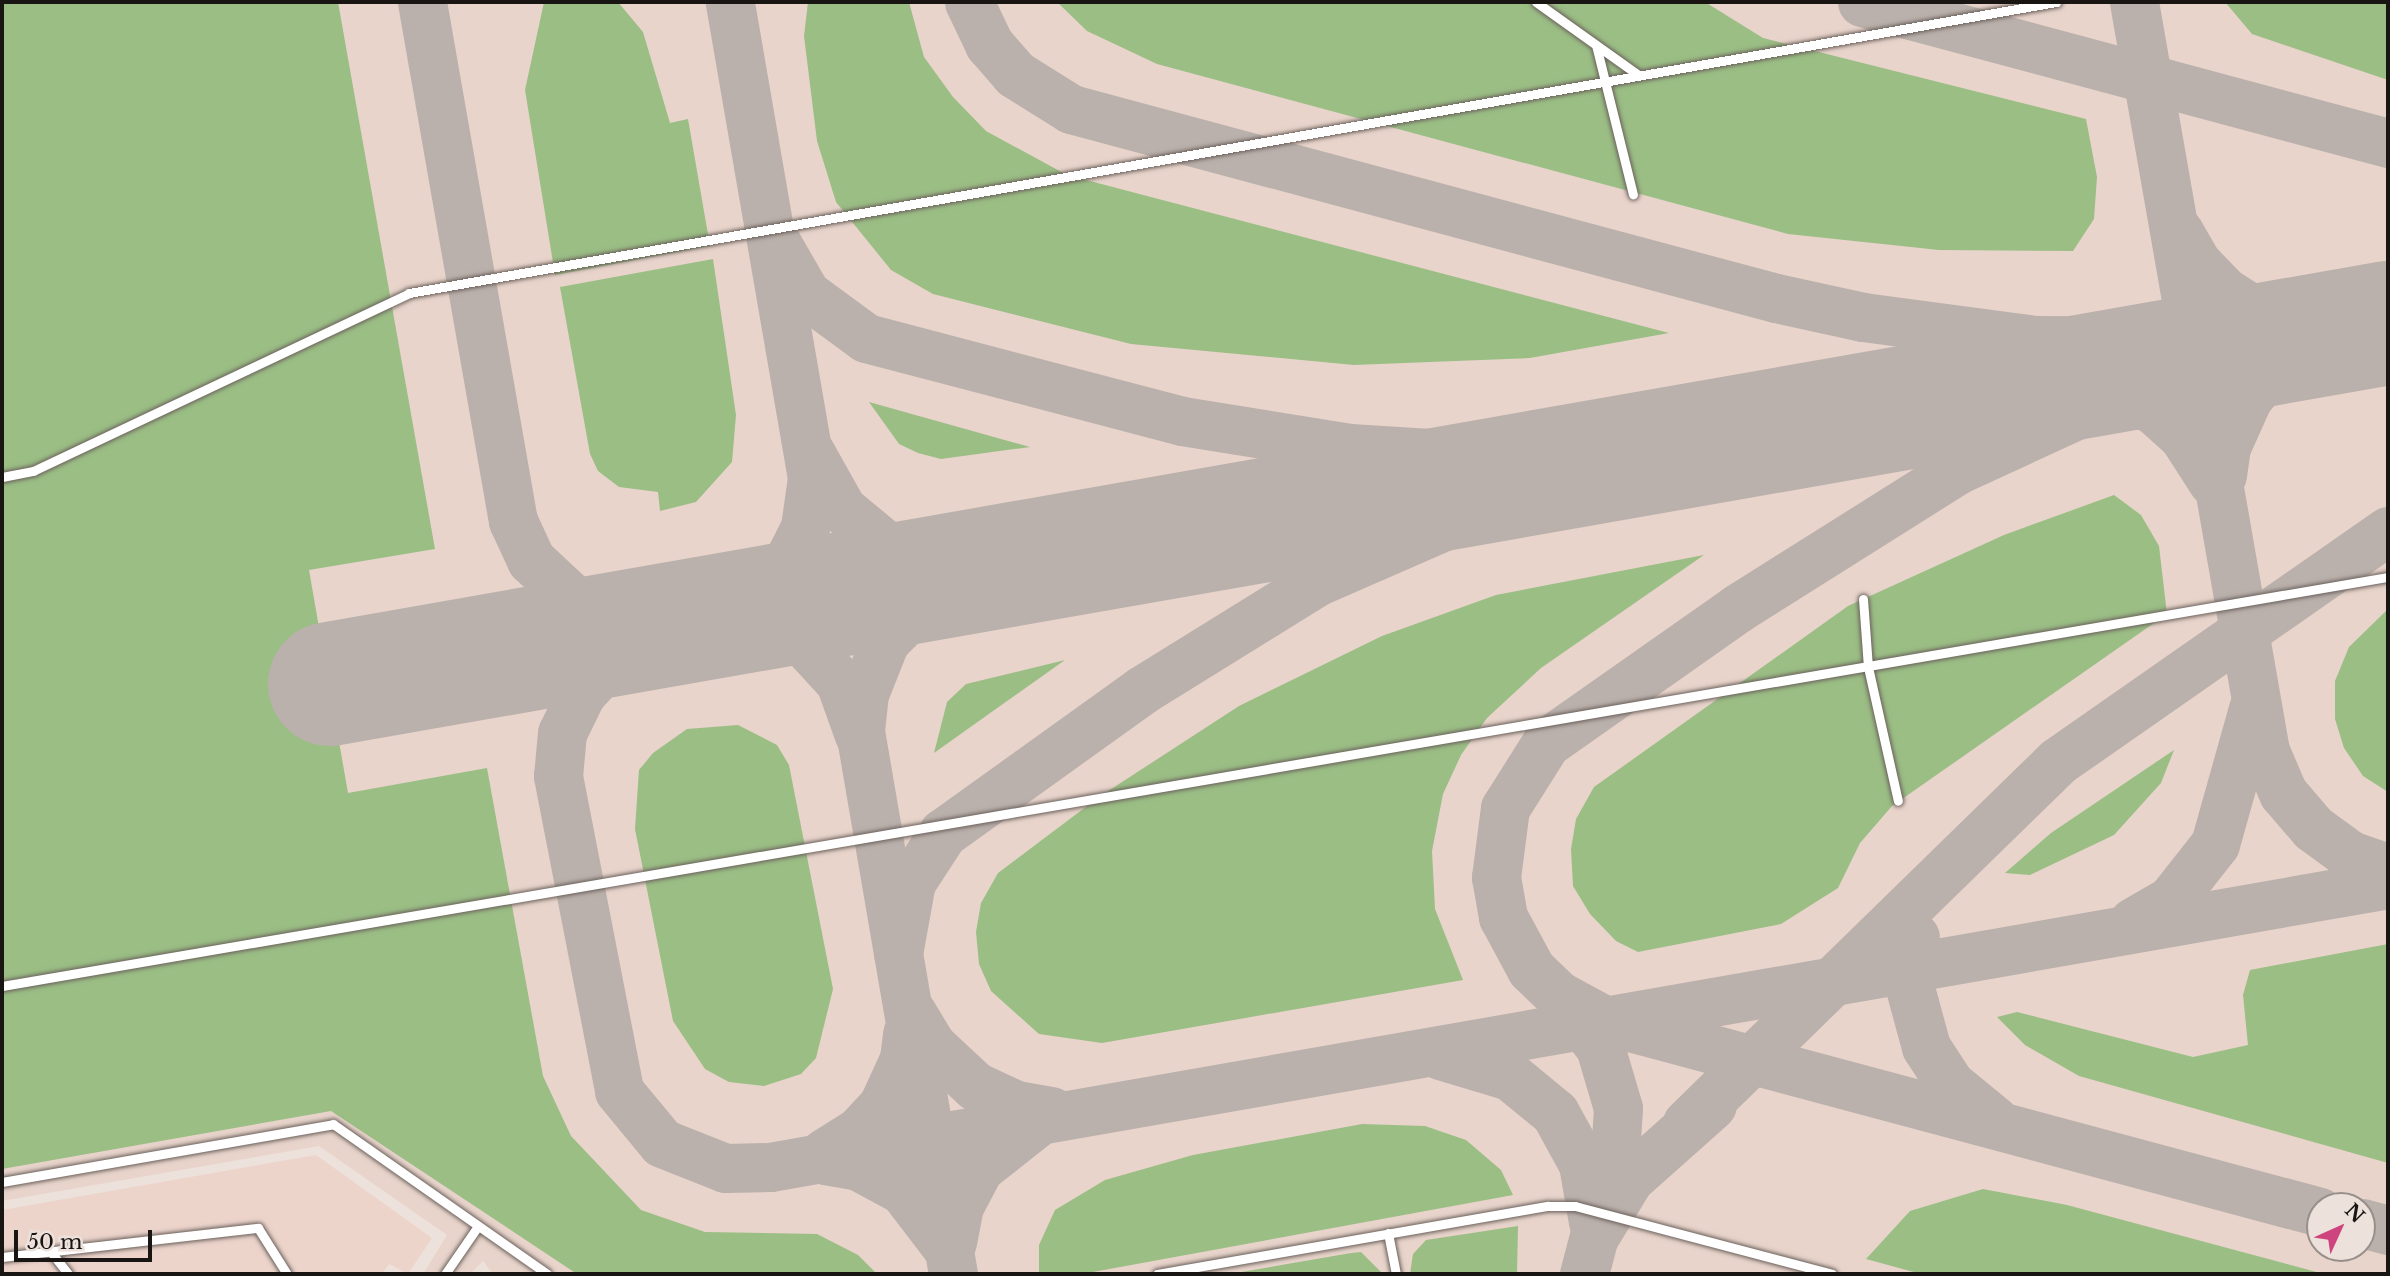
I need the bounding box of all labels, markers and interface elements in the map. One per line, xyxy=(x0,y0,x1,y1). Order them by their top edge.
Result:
north arrow xyxy=(2306,1192,2376,1262)
text: N xyxy=(2340,1199,2369,1228)
scale bar xyxy=(18,1216,156,1260)
text: 50 m xyxy=(27,1229,82,1255)

